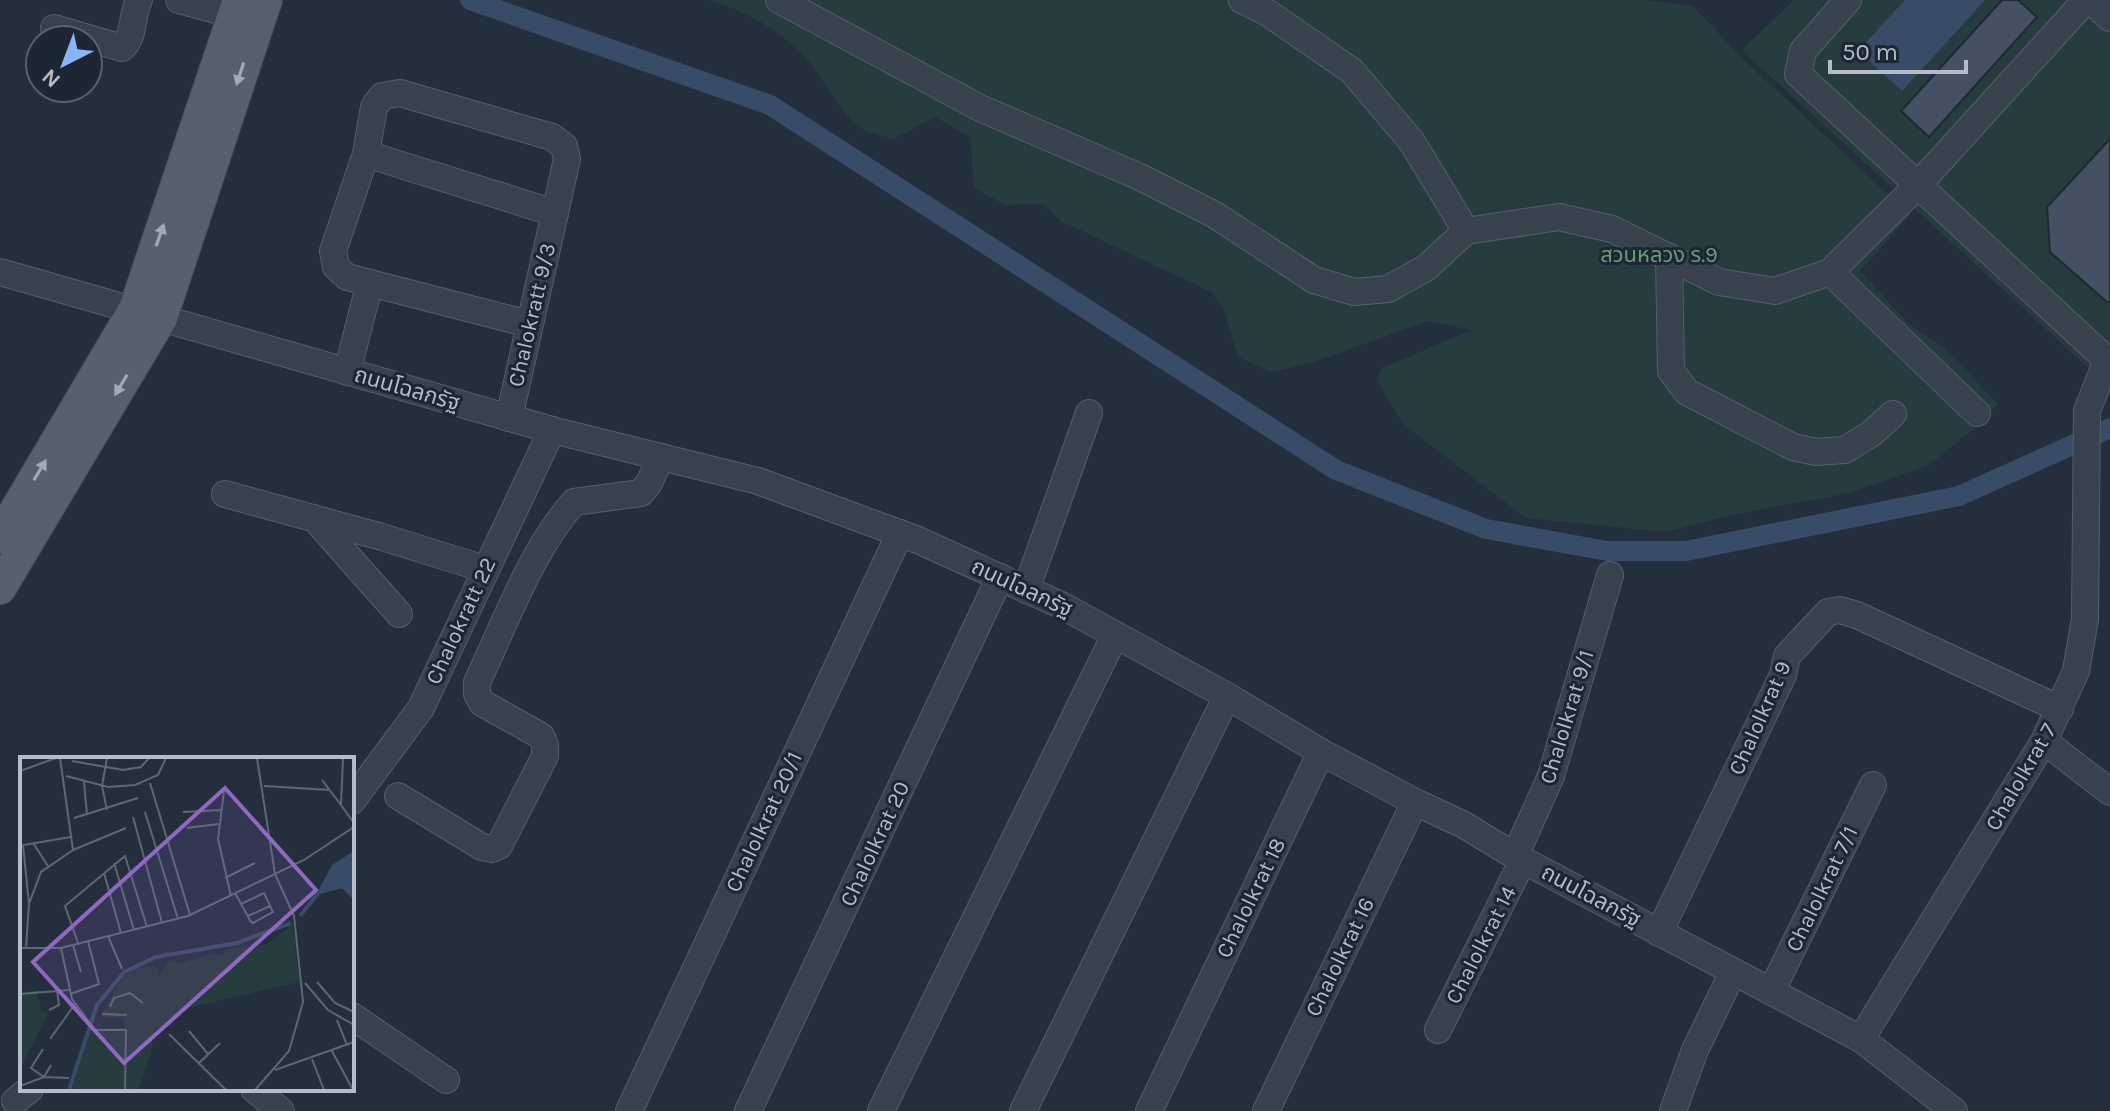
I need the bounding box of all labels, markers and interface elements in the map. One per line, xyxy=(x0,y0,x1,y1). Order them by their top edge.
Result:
north arrow xyxy=(24,24,104,104)
scale bar xyxy=(1830,24,1966,74)
text: 50 m xyxy=(1842,38,1898,66)
one-way arrow xyxy=(233,62,246,86)
text: N xyxy=(37,63,66,93)
one-way arrow xyxy=(155,223,167,247)
street label: Chalokratt 9/3 xyxy=(503,241,561,389)
park label: สวนหลวง ร.9 xyxy=(1600,242,1718,268)
street label: ถนนโฉลกรัฐ xyxy=(351,362,463,416)
one-way arrow xyxy=(114,374,128,396)
one-way arrow xyxy=(33,459,47,481)
street label: ถนนโฉลกรัฐ xyxy=(967,553,1077,623)
street label: Chalokratt 22 xyxy=(420,554,502,688)
street label: Chalolkrat 9/1 xyxy=(1534,647,1600,787)
street label: Chalolkrat 9 xyxy=(1723,657,1797,779)
street label: Chalolkrat 7 xyxy=(1980,719,2062,835)
street label: Chalolkrat 20/1 xyxy=(720,748,808,896)
inset map xyxy=(20,757,354,1091)
street label: Chalolkrat 20 xyxy=(835,777,915,911)
street label: Chalolkrat 7/1 xyxy=(1780,822,1864,956)
street label: Chalolkrat 18 xyxy=(1211,834,1291,962)
street label: ถนนโฉลกรัฐ xyxy=(1537,859,1645,933)
street label: Chalolkrat 14 xyxy=(1440,882,1522,1008)
street label: Chalolkrat 16 xyxy=(1300,893,1380,1021)

